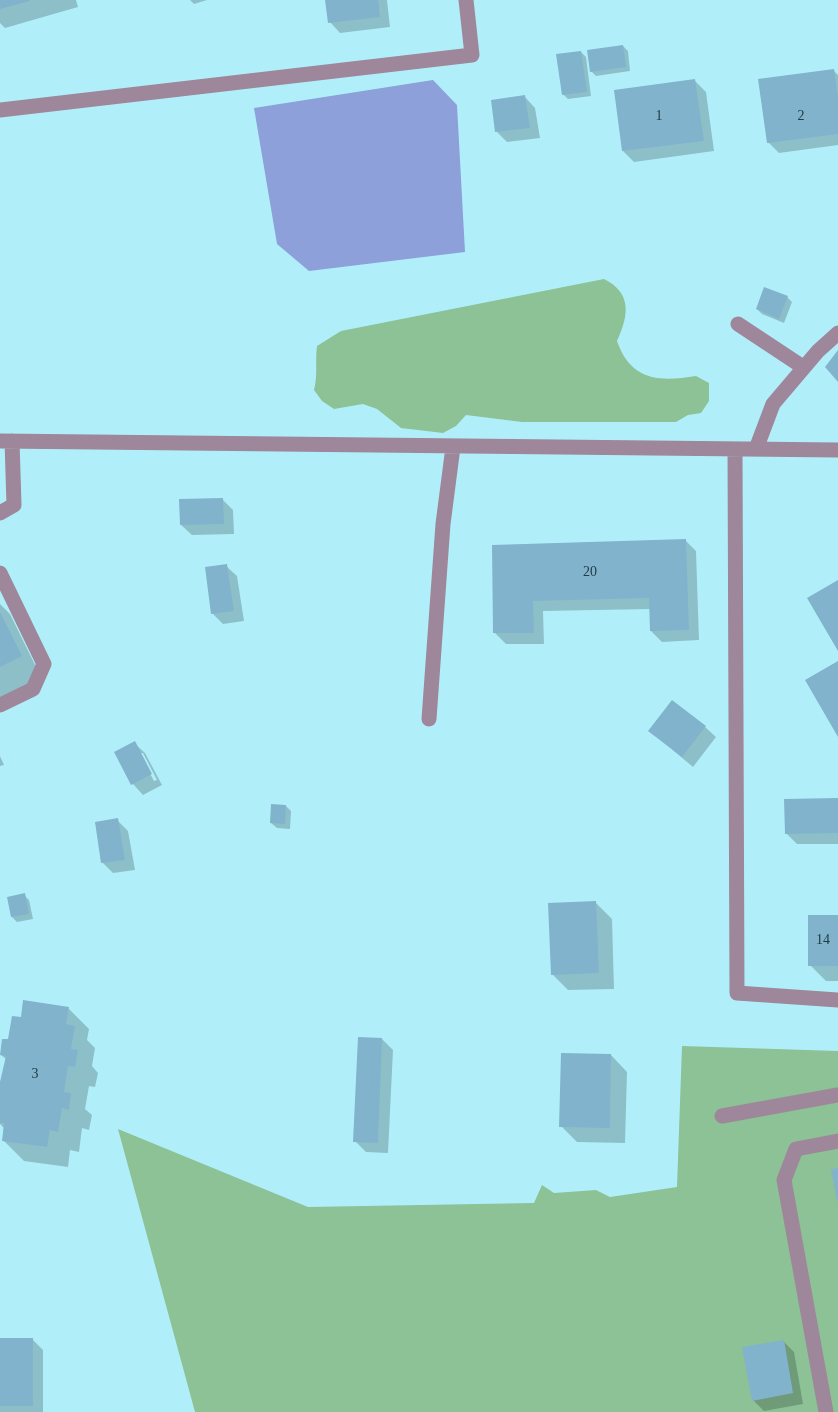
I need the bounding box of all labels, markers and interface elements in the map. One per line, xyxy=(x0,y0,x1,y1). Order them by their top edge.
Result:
house number: 1 xyxy=(656,108,662,124)
house number: 2 xyxy=(798,108,804,124)
house number: 20 xyxy=(583,564,597,580)
house number: 14 xyxy=(816,932,830,948)
house number: 3 xyxy=(32,1066,38,1082)

